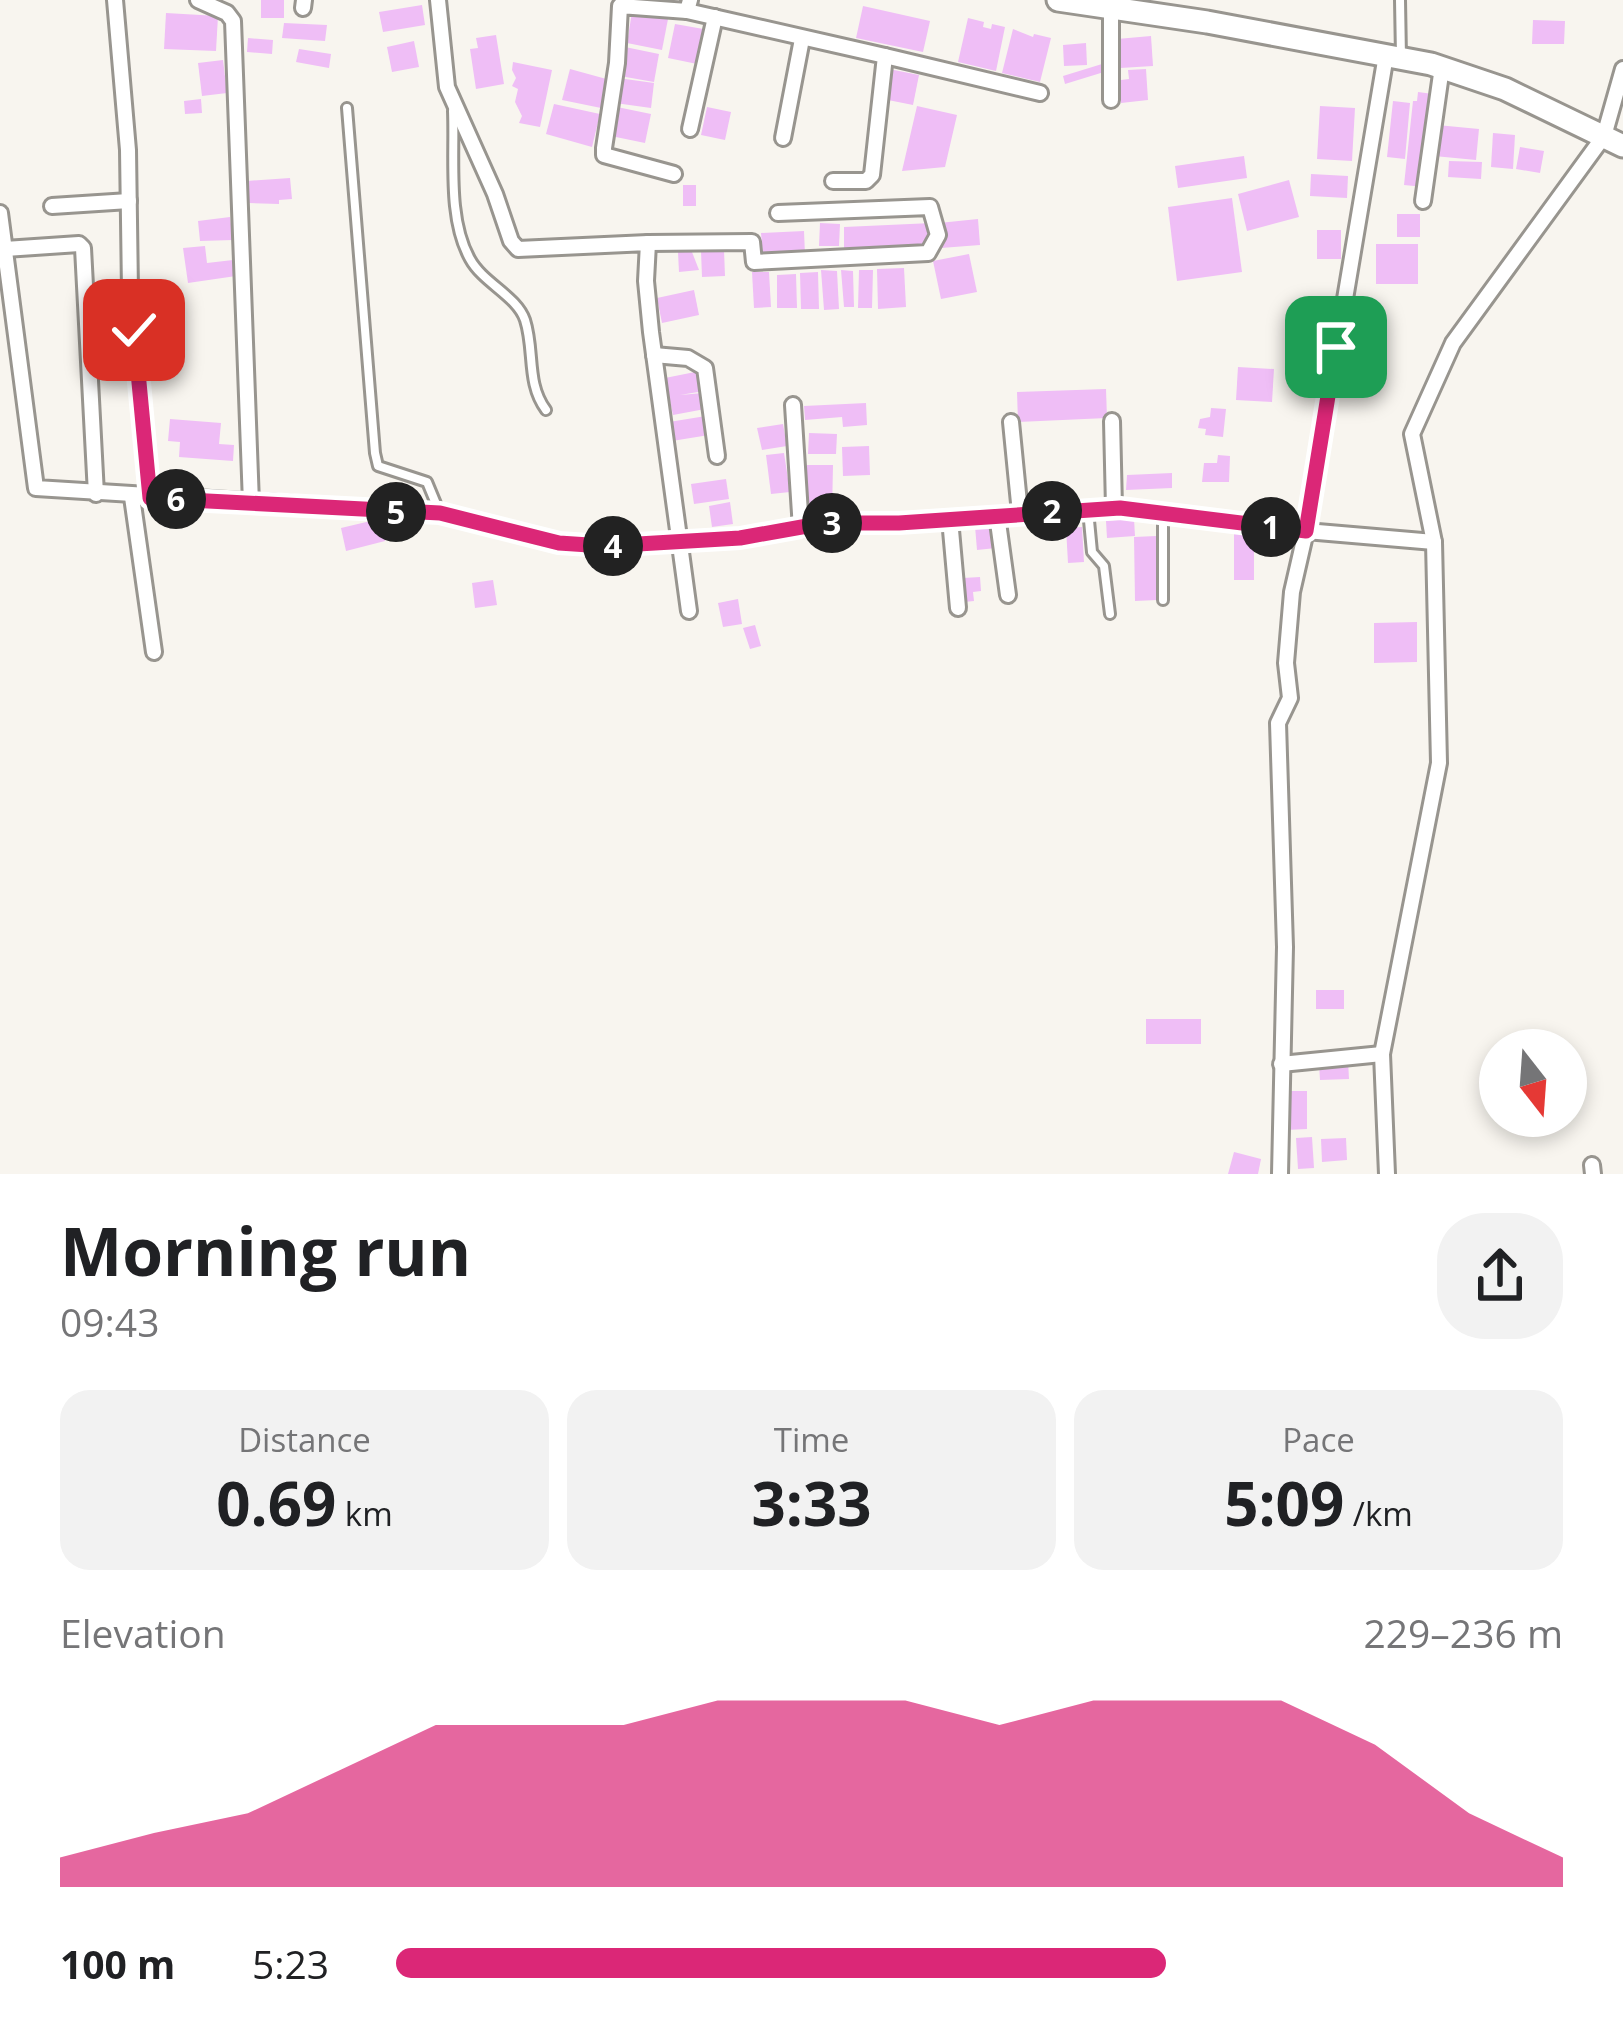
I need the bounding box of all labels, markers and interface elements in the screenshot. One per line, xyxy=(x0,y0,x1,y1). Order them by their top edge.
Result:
pin xyxy=(83,279,185,381)
pin xyxy=(1285,296,1387,398)
icon: check xyxy=(101,297,167,363)
icon: arrive xyxy=(1303,314,1369,380)
pin: 6 xyxy=(146,469,206,529)
text: 6 xyxy=(167,476,185,521)
pin: 2 xyxy=(1022,481,1082,541)
pin: 5 xyxy=(366,482,426,542)
text: 2 xyxy=(1043,488,1061,533)
text: 5 xyxy=(387,489,405,534)
pin: 3 xyxy=(802,493,862,553)
pin: 1 xyxy=(1241,497,1301,557)
text: 3 xyxy=(823,500,841,545)
text: 1 xyxy=(1262,504,1280,549)
pin: 4 xyxy=(583,516,643,576)
text: 4 xyxy=(604,523,622,568)
north arrow xyxy=(1479,1029,1587,1137)
map controls xyxy=(1479,1029,1587,1137)
text: Morning run xyxy=(60,1205,471,1295)
button: share xyxy=(1437,1213,1563,1339)
text: 09:43 xyxy=(60,1295,159,1348)
text: Distance xyxy=(238,1417,371,1462)
text: Time xyxy=(774,1417,849,1462)
text: Pace xyxy=(1282,1417,1355,1462)
text: 0.69 xyxy=(216,1462,336,1544)
text: 3:33 xyxy=(751,1462,872,1544)
text: 5:09 xyxy=(1224,1462,1344,1544)
text: km xyxy=(336,1491,393,1536)
text: /km xyxy=(1344,1491,1413,1536)
text: Elevation xyxy=(60,1606,226,1659)
text: 229–236 m xyxy=(1363,1606,1563,1659)
text: 100 m xyxy=(60,1937,175,1990)
text: 5:23 xyxy=(252,1937,329,1990)

